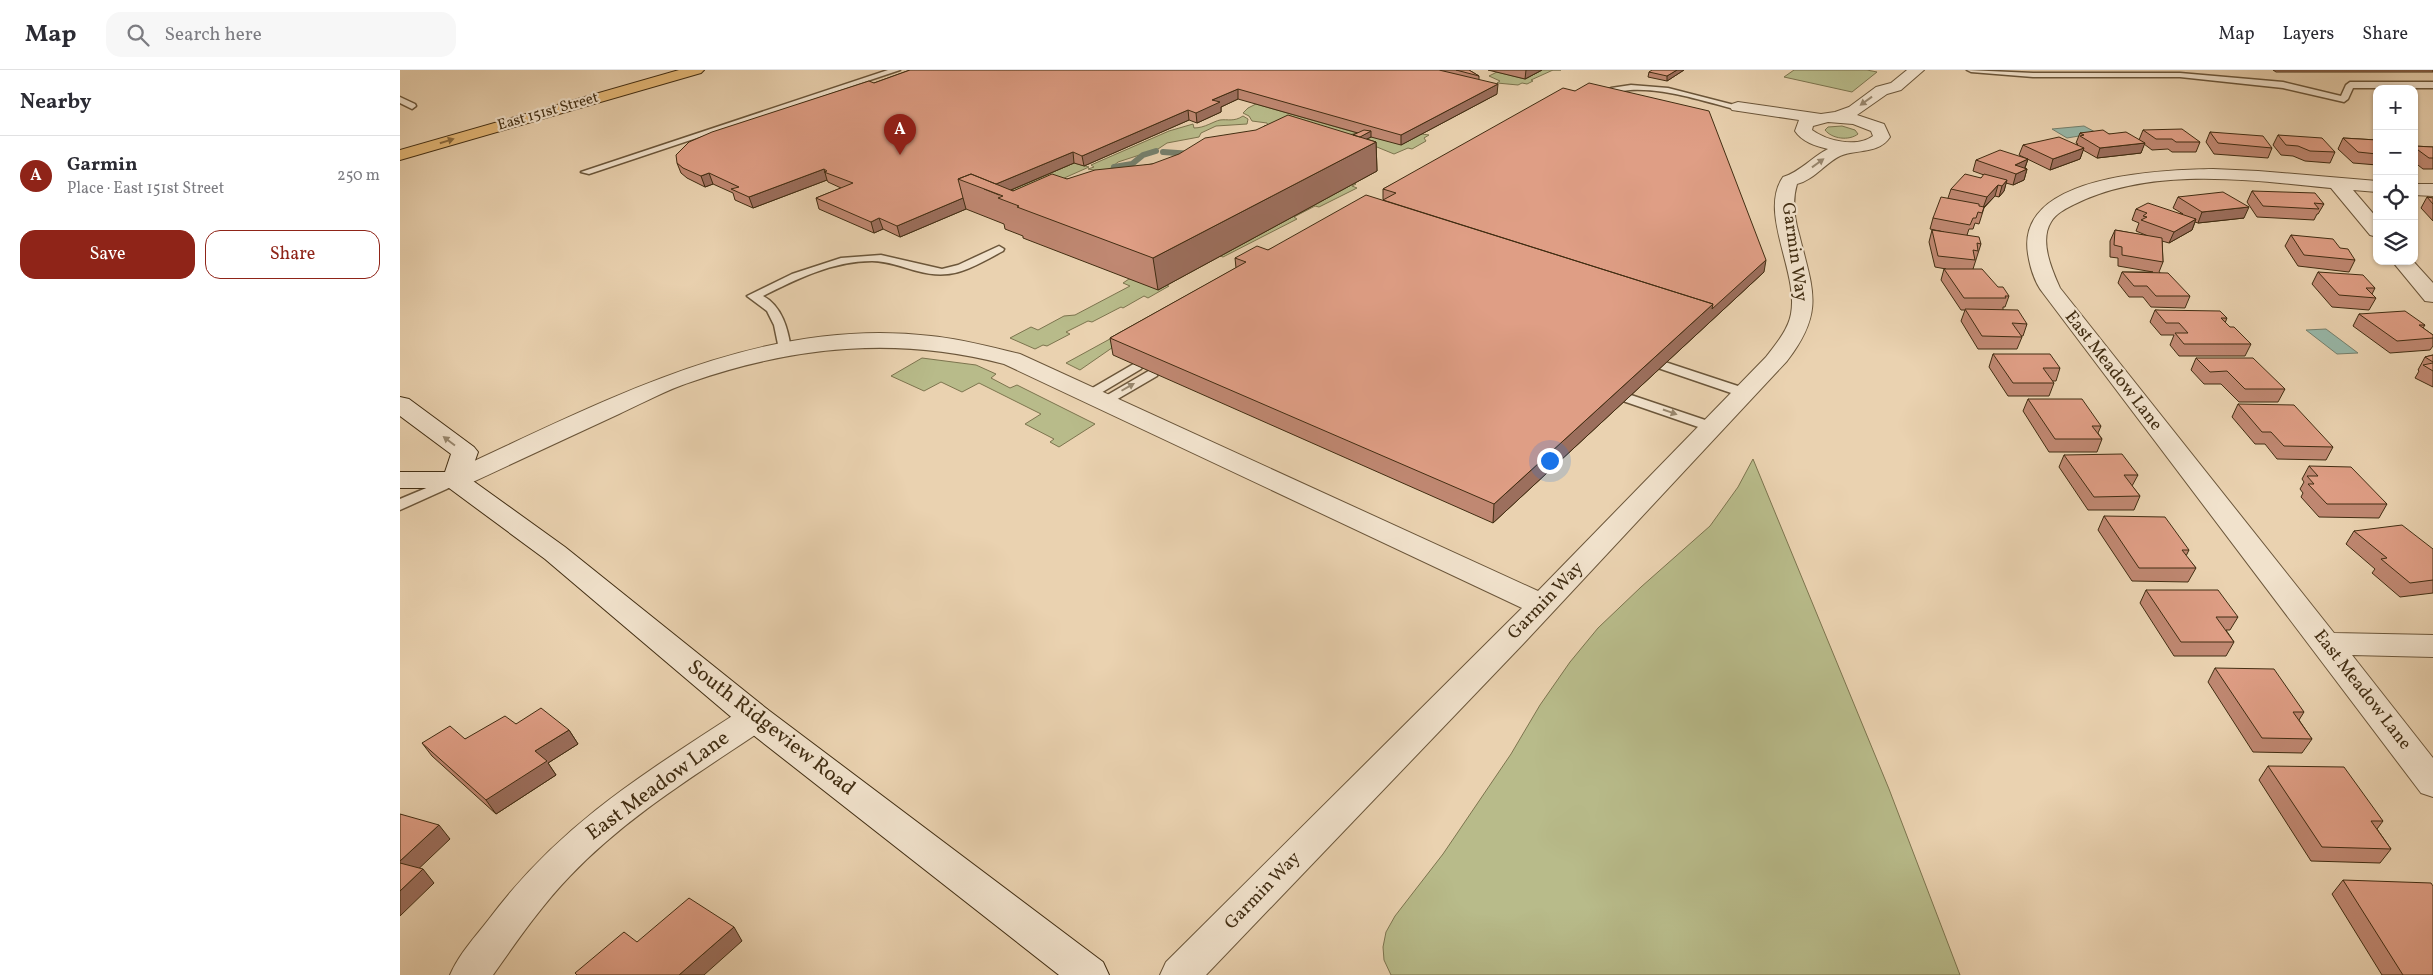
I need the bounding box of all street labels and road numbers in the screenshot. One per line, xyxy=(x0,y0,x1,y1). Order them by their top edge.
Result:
street label: East 151st Street xyxy=(495,88,601,136)
street label: Garmin Way xyxy=(1775,201,1813,303)
street label: East Meadow Lane xyxy=(2058,306,2168,436)
street label: Garmin Way xyxy=(1502,556,1590,646)
street label: East Meadow Lane xyxy=(2307,625,2417,755)
street label: South Ridgeview Road xyxy=(681,653,861,803)
street label: East Meadow Lane xyxy=(580,724,736,848)
street label: Garmin Way xyxy=(1219,846,1307,936)

